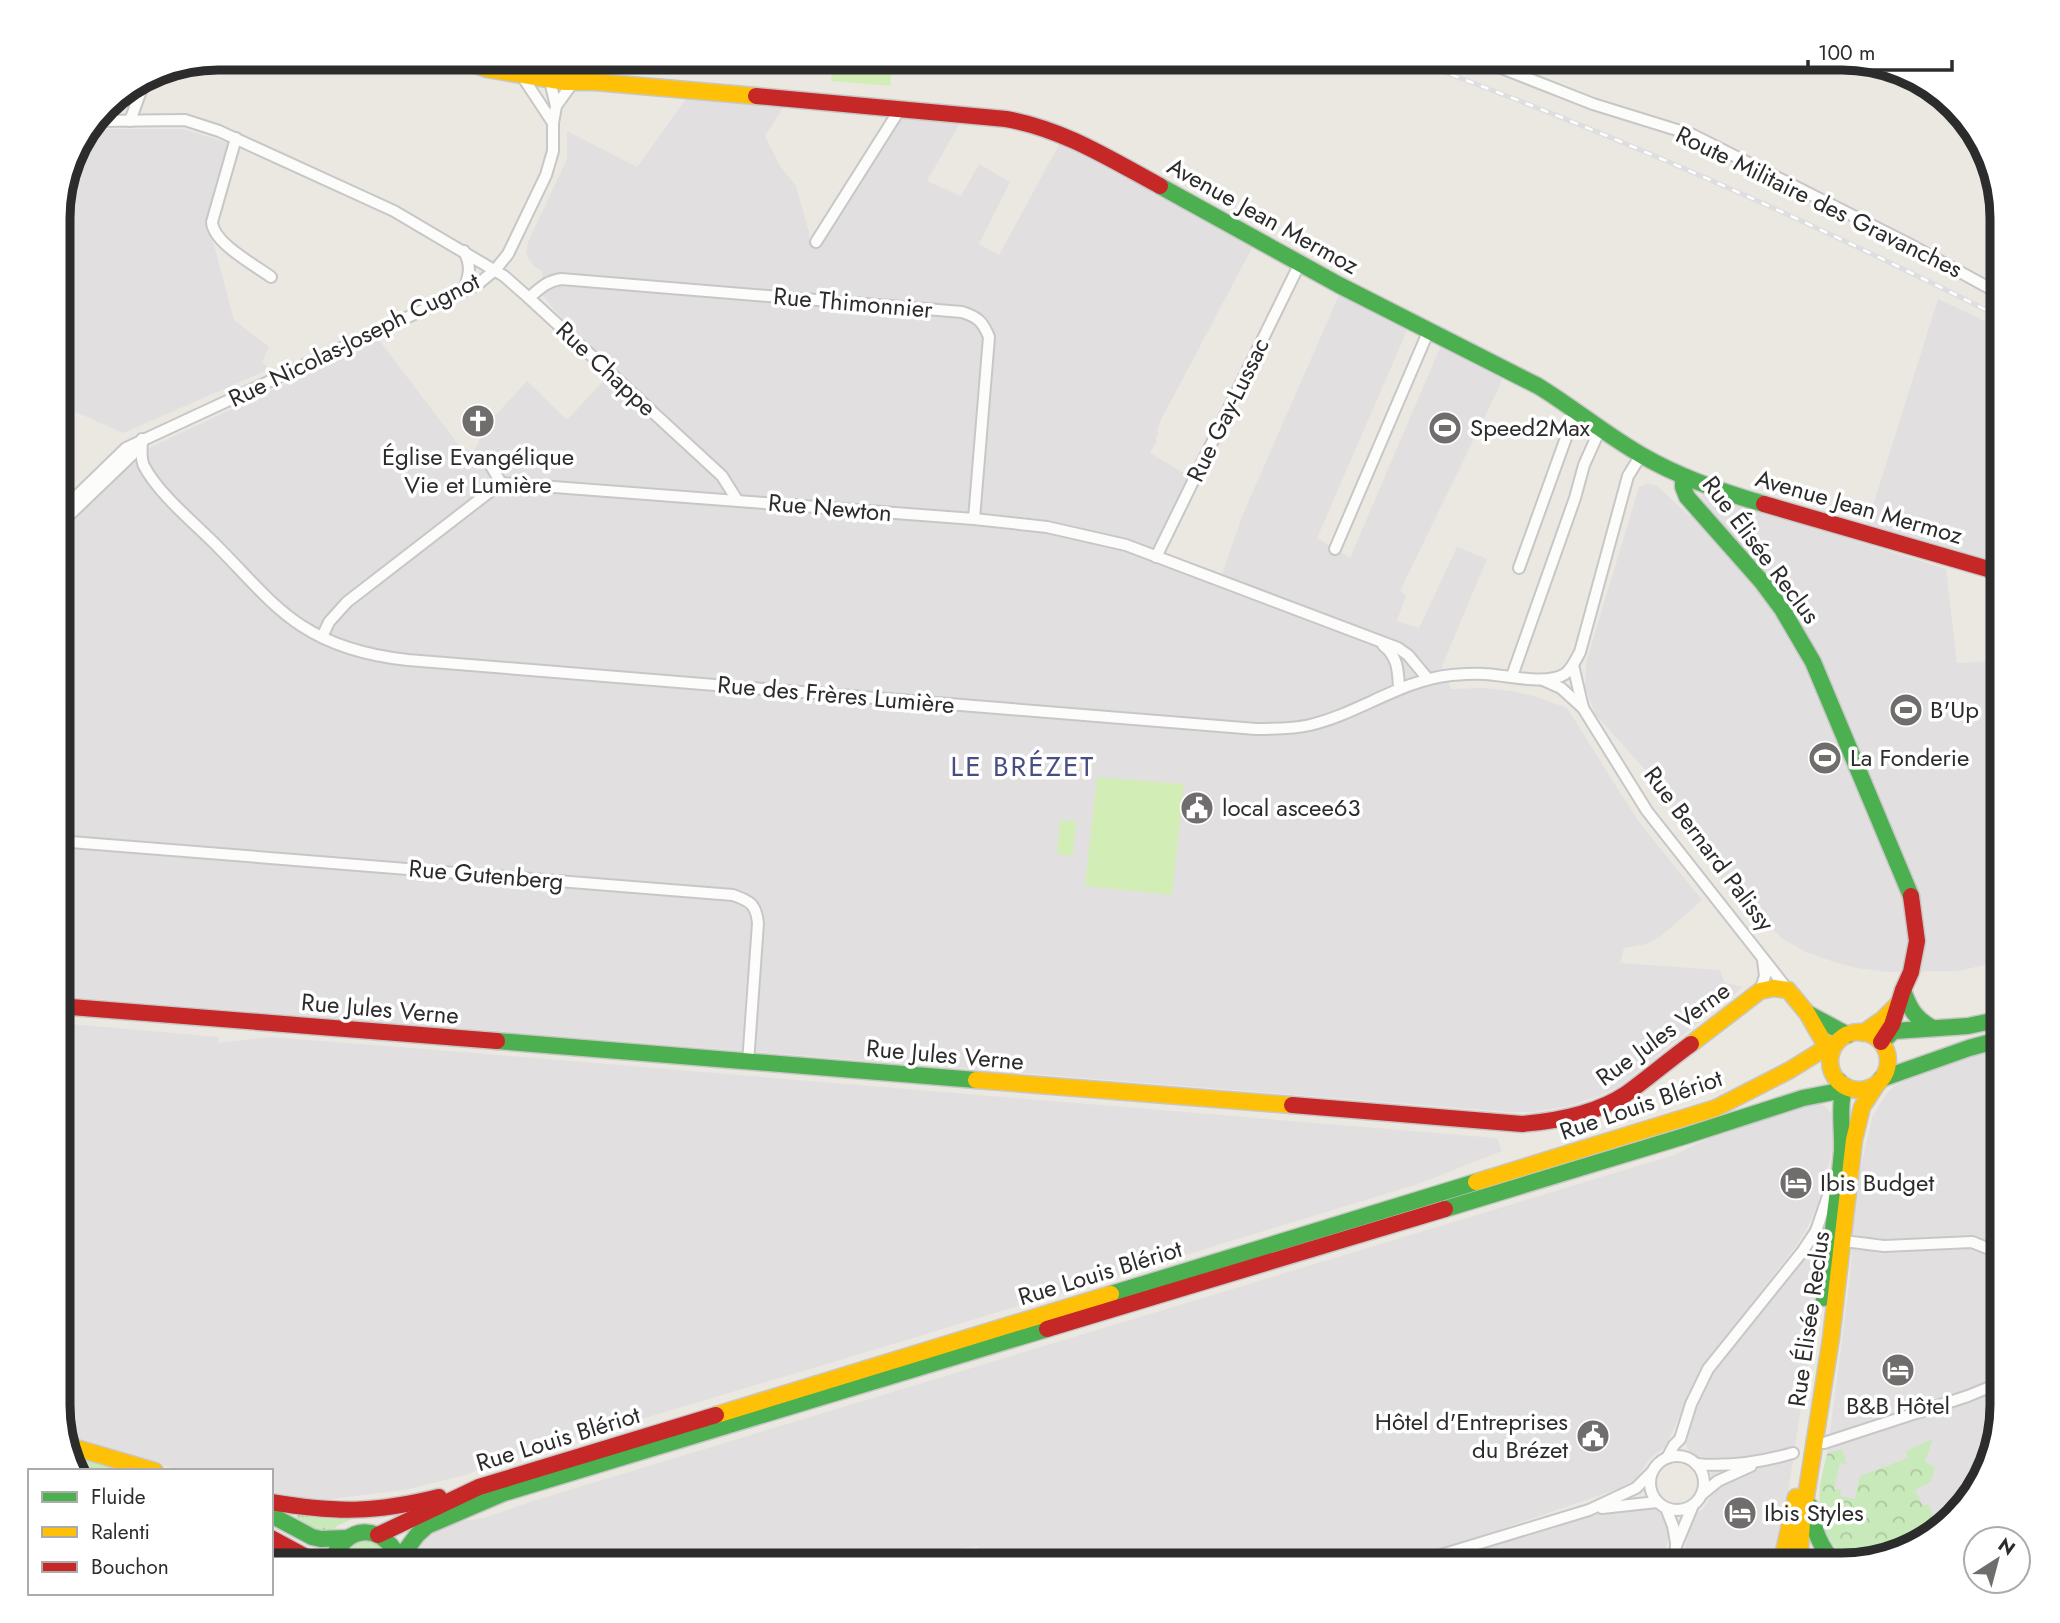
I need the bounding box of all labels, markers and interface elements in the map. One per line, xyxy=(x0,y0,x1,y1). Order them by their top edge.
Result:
scale bar xyxy=(1808,28,1952,72)
text: 100 m xyxy=(1818,38,1875,68)
street label: Route Militaire des Gravanches xyxy=(1670,117,1968,286)
street label: Avenue Jean Mermoz xyxy=(1161,148,1365,283)
street label: Rue Nicolas-Joseph Cugnot xyxy=(222,263,485,416)
street label: Rue Thimonnier xyxy=(772,278,935,327)
street label: Rue Chappe xyxy=(548,313,664,424)
street label: Rue Gay-Lussac xyxy=(1178,332,1278,488)
church icon: Église Evangélique Vie et Lumière xyxy=(459,402,497,440)
sports icon: Speed2Max xyxy=(1426,409,1464,447)
place label: Speed2Max xyxy=(1470,410,1591,445)
place label: Église Evangélique Vie et Lumière xyxy=(382,439,574,502)
street label: Avenue Jean Mermoz xyxy=(1751,460,1967,553)
street label: Rue Élisée Reclus xyxy=(1694,468,1829,631)
street label: Rue Newton xyxy=(767,485,893,530)
street label: Rue des Frères Lumière xyxy=(716,667,956,722)
sports icon: B'Up xyxy=(1887,691,1925,729)
place label: B'Up xyxy=(1930,692,1979,727)
sports icon: La Fonderie xyxy=(1806,739,1844,777)
place label: La Fonderie xyxy=(1850,740,1969,775)
district label: LE BRÉZET xyxy=(951,746,1095,787)
street label: Rue Bernard Palissy xyxy=(1636,759,1783,939)
public building icon: local ascee63 xyxy=(1178,789,1216,827)
place label: local ascee63 xyxy=(1222,790,1361,825)
street label: Rue Gutenberg xyxy=(407,850,565,899)
street label: Rue Jules Verne xyxy=(1588,973,1737,1094)
street label: Rue Jules Verne xyxy=(300,984,460,1033)
street label: Rue Jules Verne xyxy=(865,1030,1025,1079)
street label: Rue Louis Blériot xyxy=(1555,1060,1727,1149)
hotel icon: Ibis Budget xyxy=(1777,1164,1815,1202)
place label: Ibis Budget xyxy=(1820,1165,1934,1200)
street label: Rue Élisée Reclus xyxy=(1779,1229,1838,1409)
street label: Rue Louis Blériot xyxy=(1014,1231,1186,1314)
hotel icon: B&B Hôtel xyxy=(1879,1351,1917,1389)
place label: B&B Hôtel xyxy=(1846,1388,1950,1423)
street label: Rue Louis Blériot xyxy=(472,1397,644,1480)
place label: Hôtel d'Entreprises du Brézet xyxy=(1375,1404,1568,1467)
public building icon: Hôtel d'Entreprises du Brézet xyxy=(1574,1417,1612,1455)
legend xyxy=(28,1469,273,1595)
text: Fluide xyxy=(91,1482,146,1512)
hotel icon: Ibis Styles xyxy=(1721,1494,1759,1532)
place label: Ibis Styles xyxy=(1764,1495,1864,1530)
text: Ralenti xyxy=(91,1517,150,1547)
north arrow xyxy=(1962,1525,2032,1595)
text: N xyxy=(1993,1531,2021,1562)
text: Bouchon xyxy=(91,1552,169,1582)

